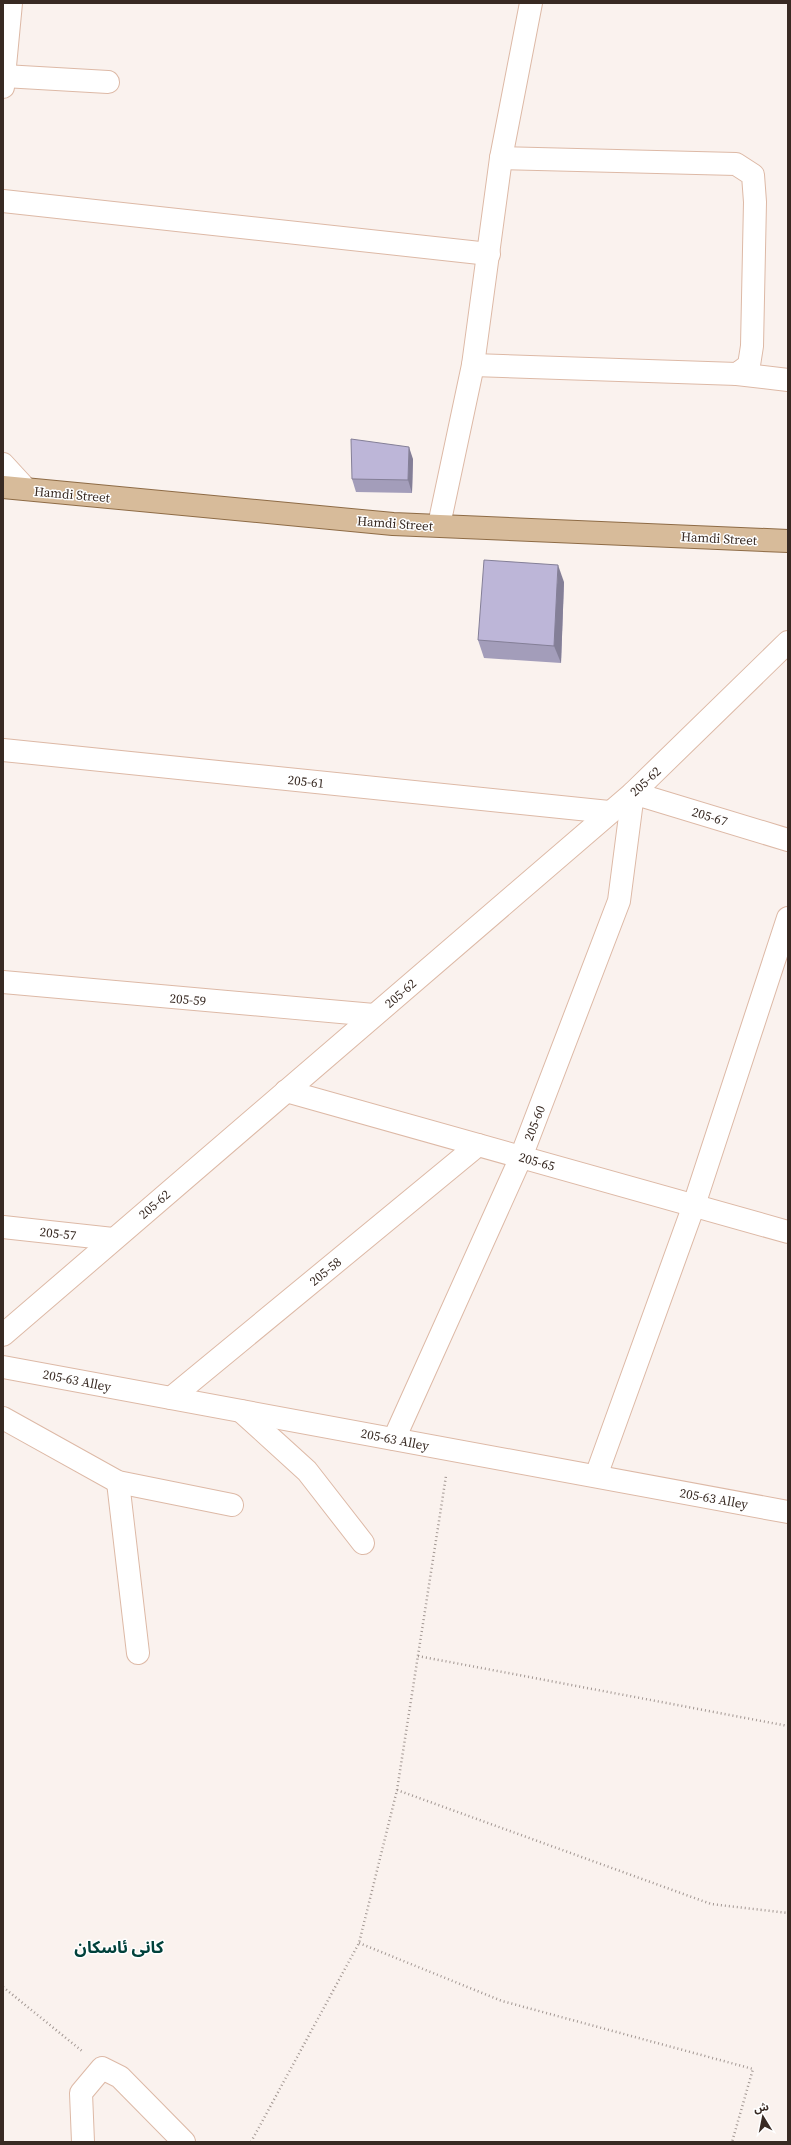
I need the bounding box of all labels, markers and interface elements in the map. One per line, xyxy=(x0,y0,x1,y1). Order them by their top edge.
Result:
street label: Hamdi Street xyxy=(33,483,111,506)
street label: Hamdi Street xyxy=(356,512,434,535)
street label: Hamdi Street xyxy=(681,528,758,549)
street label: 205-62 xyxy=(626,763,665,800)
street label: 205-61 xyxy=(287,771,325,792)
street label: 205-67 xyxy=(690,803,730,830)
street label: 205-62 xyxy=(381,975,420,1012)
street label: 205-59 xyxy=(169,989,207,1010)
street label: 205-60 xyxy=(520,1103,549,1143)
street label: 205-65 xyxy=(517,1148,557,1175)
street label: 205-62 xyxy=(135,1186,174,1223)
street label: 205-57 xyxy=(39,1223,78,1244)
street label: 205-58 xyxy=(306,1253,345,1289)
street label: 205-63 Alley xyxy=(41,1366,113,1395)
street label: 205-63 Alley xyxy=(359,1425,431,1454)
street label: 205-63 Alley xyxy=(678,1484,750,1513)
district label: کانی ئاسکان xyxy=(74,1935,164,1959)
north arrow xyxy=(743,2097,783,2137)
text: ش xyxy=(753,2099,770,2116)

